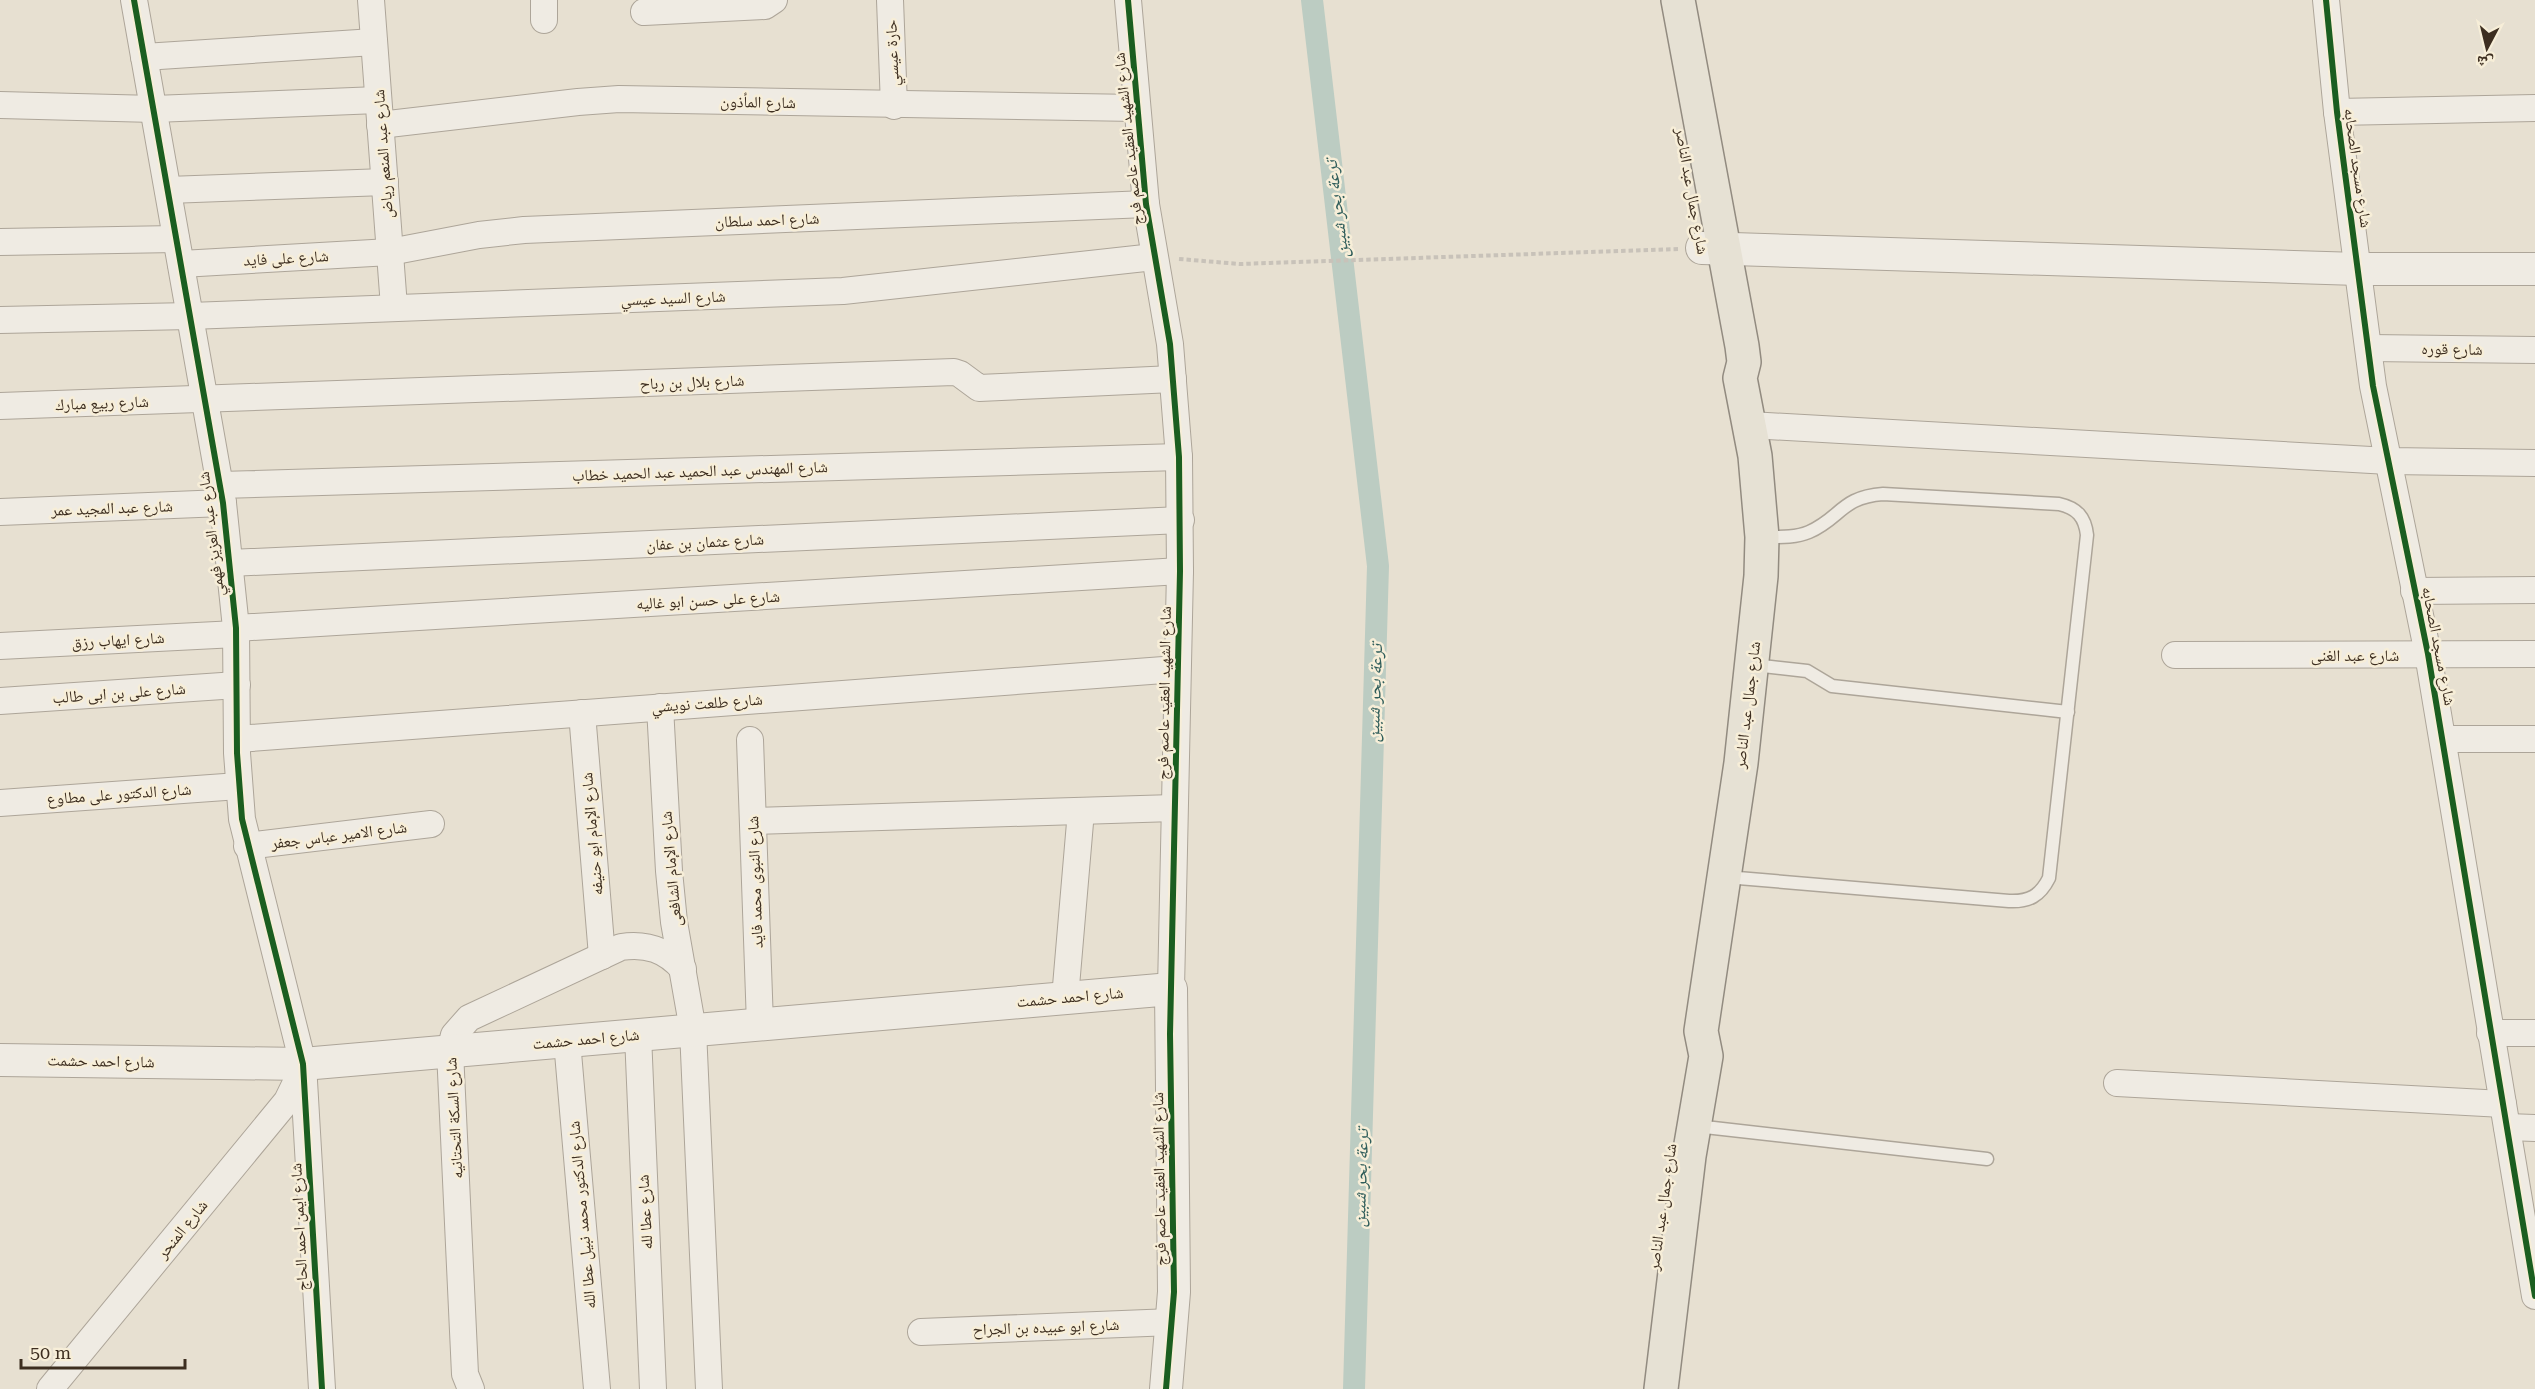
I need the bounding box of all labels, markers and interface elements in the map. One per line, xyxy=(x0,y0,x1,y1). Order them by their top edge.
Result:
north arrow xyxy=(2457,18,2517,78)
street label: حارة عيسي xyxy=(881,19,906,87)
street label: شارع الشهيد العقيد عاصم فرج xyxy=(1109,52,1148,226)
text: ش xyxy=(2476,52,2495,73)
street label: شارع عبد المنعم رياض xyxy=(369,89,398,219)
street label: شارع المأذون xyxy=(720,92,796,113)
street label: شارع مسجد الصحابه xyxy=(2339,107,2376,229)
street label: شارع جمال عبد الناصر xyxy=(1670,125,1712,256)
water label: ترعة بحر شبين xyxy=(1319,155,1353,259)
street label: شارع احمد سلطان xyxy=(714,209,820,232)
street label: شارع على فايد xyxy=(243,246,329,271)
street label: شارع السيد عيسي xyxy=(620,287,726,312)
street label: شارع قوره xyxy=(2421,339,2483,360)
street label: شارع بلال بن رباح xyxy=(639,371,745,394)
street label: شارع ربيع مبارك xyxy=(55,392,149,415)
street label: شارع المهندس عبد الحميد عبد الحميد خطاب xyxy=(572,457,828,486)
street label: شارع عبد العزيز فهمي xyxy=(194,470,231,597)
street label: شارع عبد المجيد عمر xyxy=(50,496,173,521)
street label: شارع عثمان بن عفان xyxy=(646,529,764,556)
street label: شارع مسجد الصحابه xyxy=(2417,585,2460,707)
street label: شارع على حسن ابو غاليه xyxy=(636,587,780,614)
street label: شارع الشهيد العقيد عاصم فرج xyxy=(1153,606,1176,780)
street label: شارع ايهاب رزق xyxy=(71,628,165,653)
water label: ترعة بحر شبين xyxy=(1362,640,1387,742)
street label: شارع جمال عبد الناصر xyxy=(1730,640,1765,771)
street label: شارع عبد الغنى xyxy=(2311,646,2399,666)
street label: شارع على بن ابى طالب xyxy=(52,679,186,708)
street label: شارع طلعت نويشي xyxy=(651,690,764,719)
street label: شارع الإمام ابو حنيفه xyxy=(577,772,608,896)
street label: شارع الدكتور على مطاوع xyxy=(46,779,192,810)
street label: شارع الإمام الشافعى xyxy=(656,810,687,928)
street label: شارع النبوى محمد فايد xyxy=(743,815,768,949)
street label: شارع الامير عباس جعفر xyxy=(269,817,408,854)
street label: شارع احمد حشمت xyxy=(1016,983,1124,1012)
street label: شارع احمد حشمت xyxy=(532,1025,640,1054)
street label: شارع احمد حشمت xyxy=(47,1051,155,1072)
street label: شارع السكة التحتانيه xyxy=(441,1057,468,1179)
street label: شارع الشهيد العقيد عاصم فرج xyxy=(1148,1092,1171,1266)
street label: شارع الدكتور محمد نبيل عطا الله xyxy=(564,1120,601,1310)
water label: ترعة بحر شبين xyxy=(1348,1125,1373,1227)
street label: شارع جمال عبد الناصر xyxy=(1644,1142,1681,1273)
street label: شارع ايمن احمد الحاج xyxy=(286,1162,313,1291)
street label: شارع عطا لله xyxy=(634,1174,657,1250)
street label: شارع المنحر xyxy=(152,1196,212,1264)
street label: شارع ابو عبيده بن الجراح xyxy=(972,1315,1120,1340)
scale bar xyxy=(21,1332,184,1370)
text: 50 m xyxy=(30,1342,71,1363)

